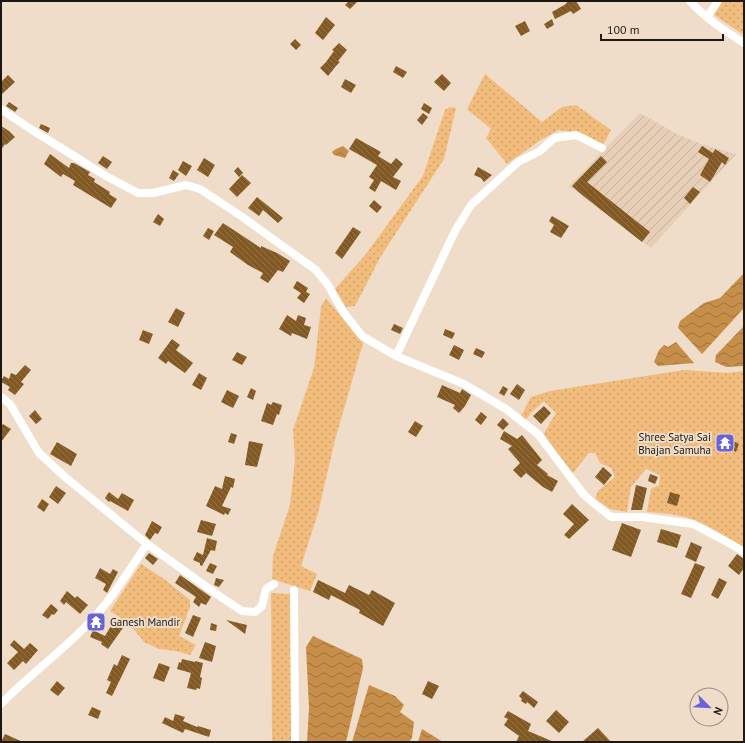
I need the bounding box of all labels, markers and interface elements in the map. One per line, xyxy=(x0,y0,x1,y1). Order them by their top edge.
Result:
scale bar xyxy=(601,16,723,42)
text: 100 m xyxy=(607,22,640,37)
place label: Shree Satya Sai Bhajan Samuha xyxy=(638,430,711,457)
temple icon: Shree Satya Sai Bhajan Samuha xyxy=(714,432,736,454)
temple icon: Ganesh Mandir xyxy=(85,611,107,633)
place label: Ganesh Mandir xyxy=(110,615,180,629)
north arrow xyxy=(689,687,729,727)
text: N xyxy=(710,705,726,717)

